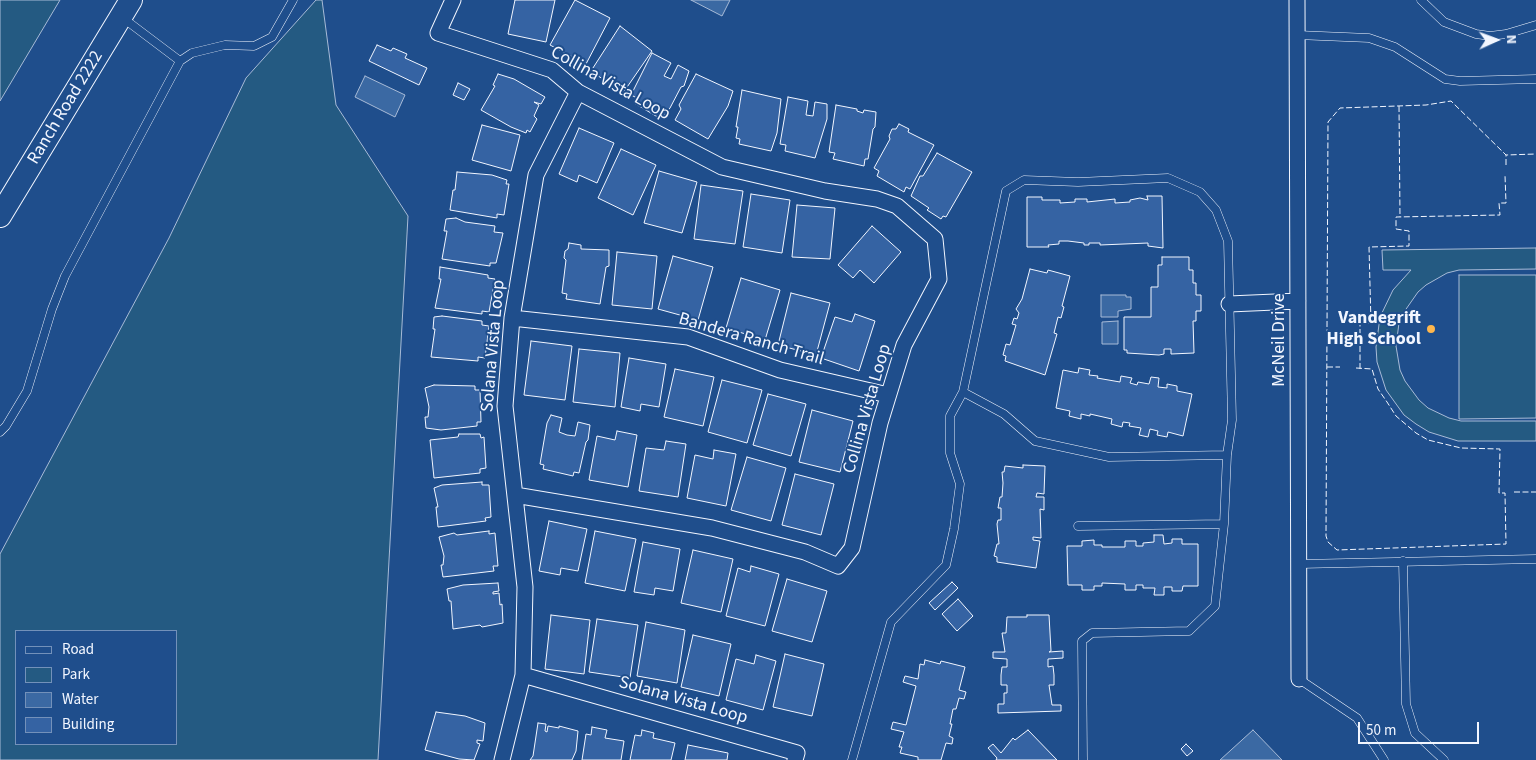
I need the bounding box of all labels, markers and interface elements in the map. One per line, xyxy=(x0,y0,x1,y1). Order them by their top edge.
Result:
north arrow xyxy=(1471,15,1521,65)
text: N xyxy=(1501,34,1521,44)
street label: Collina Vista Loop xyxy=(546,42,674,126)
street label: Ranch Road 2222 xyxy=(24,47,108,169)
street label: Solana Vista Loop xyxy=(477,279,511,413)
street label: McNeil Drive xyxy=(1269,293,1291,387)
place label: Vandegrift High School xyxy=(1327,308,1421,350)
street label: Bandera Ranch Trail xyxy=(676,309,826,371)
marker: Vandegrift High School xyxy=(1425,323,1437,335)
street label: Collina Vista Loop xyxy=(839,342,897,476)
legend xyxy=(15,630,178,745)
text: Road xyxy=(62,639,94,660)
text: Park xyxy=(62,664,90,685)
street label: Solana Vista Loop xyxy=(616,672,750,730)
text: Water xyxy=(62,689,98,710)
scale bar xyxy=(1361,712,1482,744)
text: Building xyxy=(62,714,114,735)
text: 50 m xyxy=(1366,720,1396,741)

